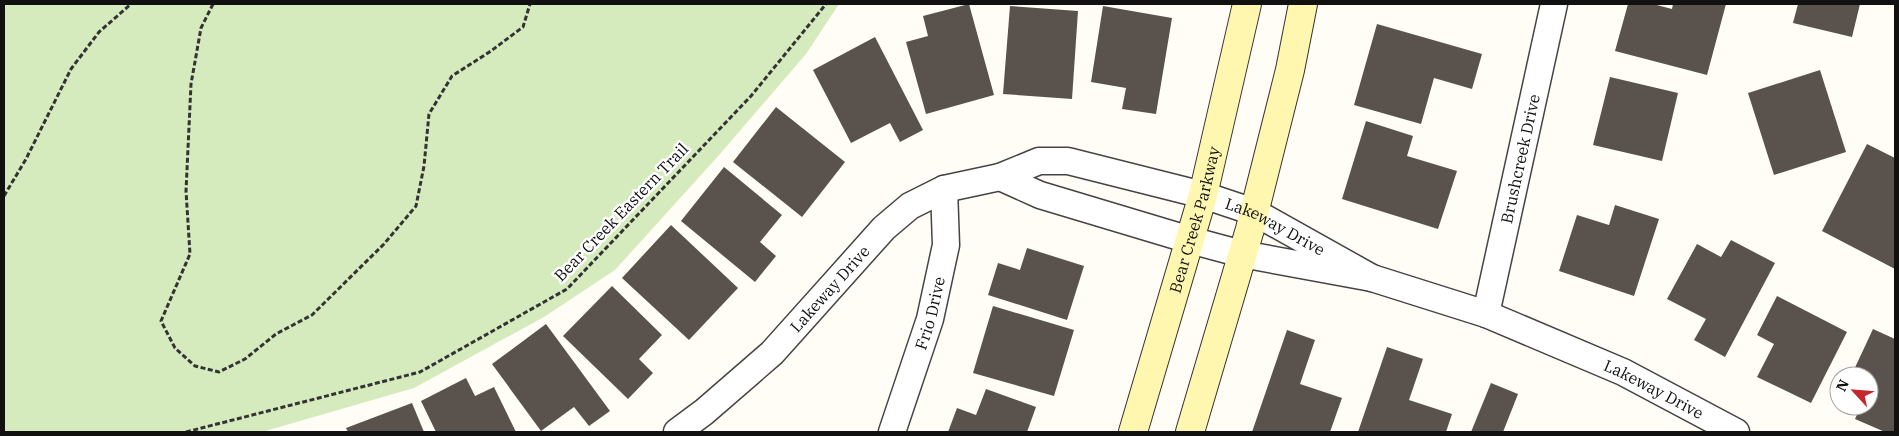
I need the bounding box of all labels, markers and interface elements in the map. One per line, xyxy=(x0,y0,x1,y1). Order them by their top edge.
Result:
street label: Brushcreek Drive xyxy=(1496,92,1544,225)
street label: Bear Creek Eastern Trail xyxy=(550,139,692,285)
street label: Bear Creek Parkway xyxy=(1165,144,1224,295)
street label: Lakeway Drive xyxy=(1223,193,1329,260)
street label: Lakeway Drive xyxy=(786,241,874,336)
street label: Frio Drive xyxy=(910,275,949,352)
street label: Lakeway Drive xyxy=(1601,355,1707,423)
north arrow xyxy=(1829,366,1879,416)
text: N xyxy=(1832,376,1853,394)

